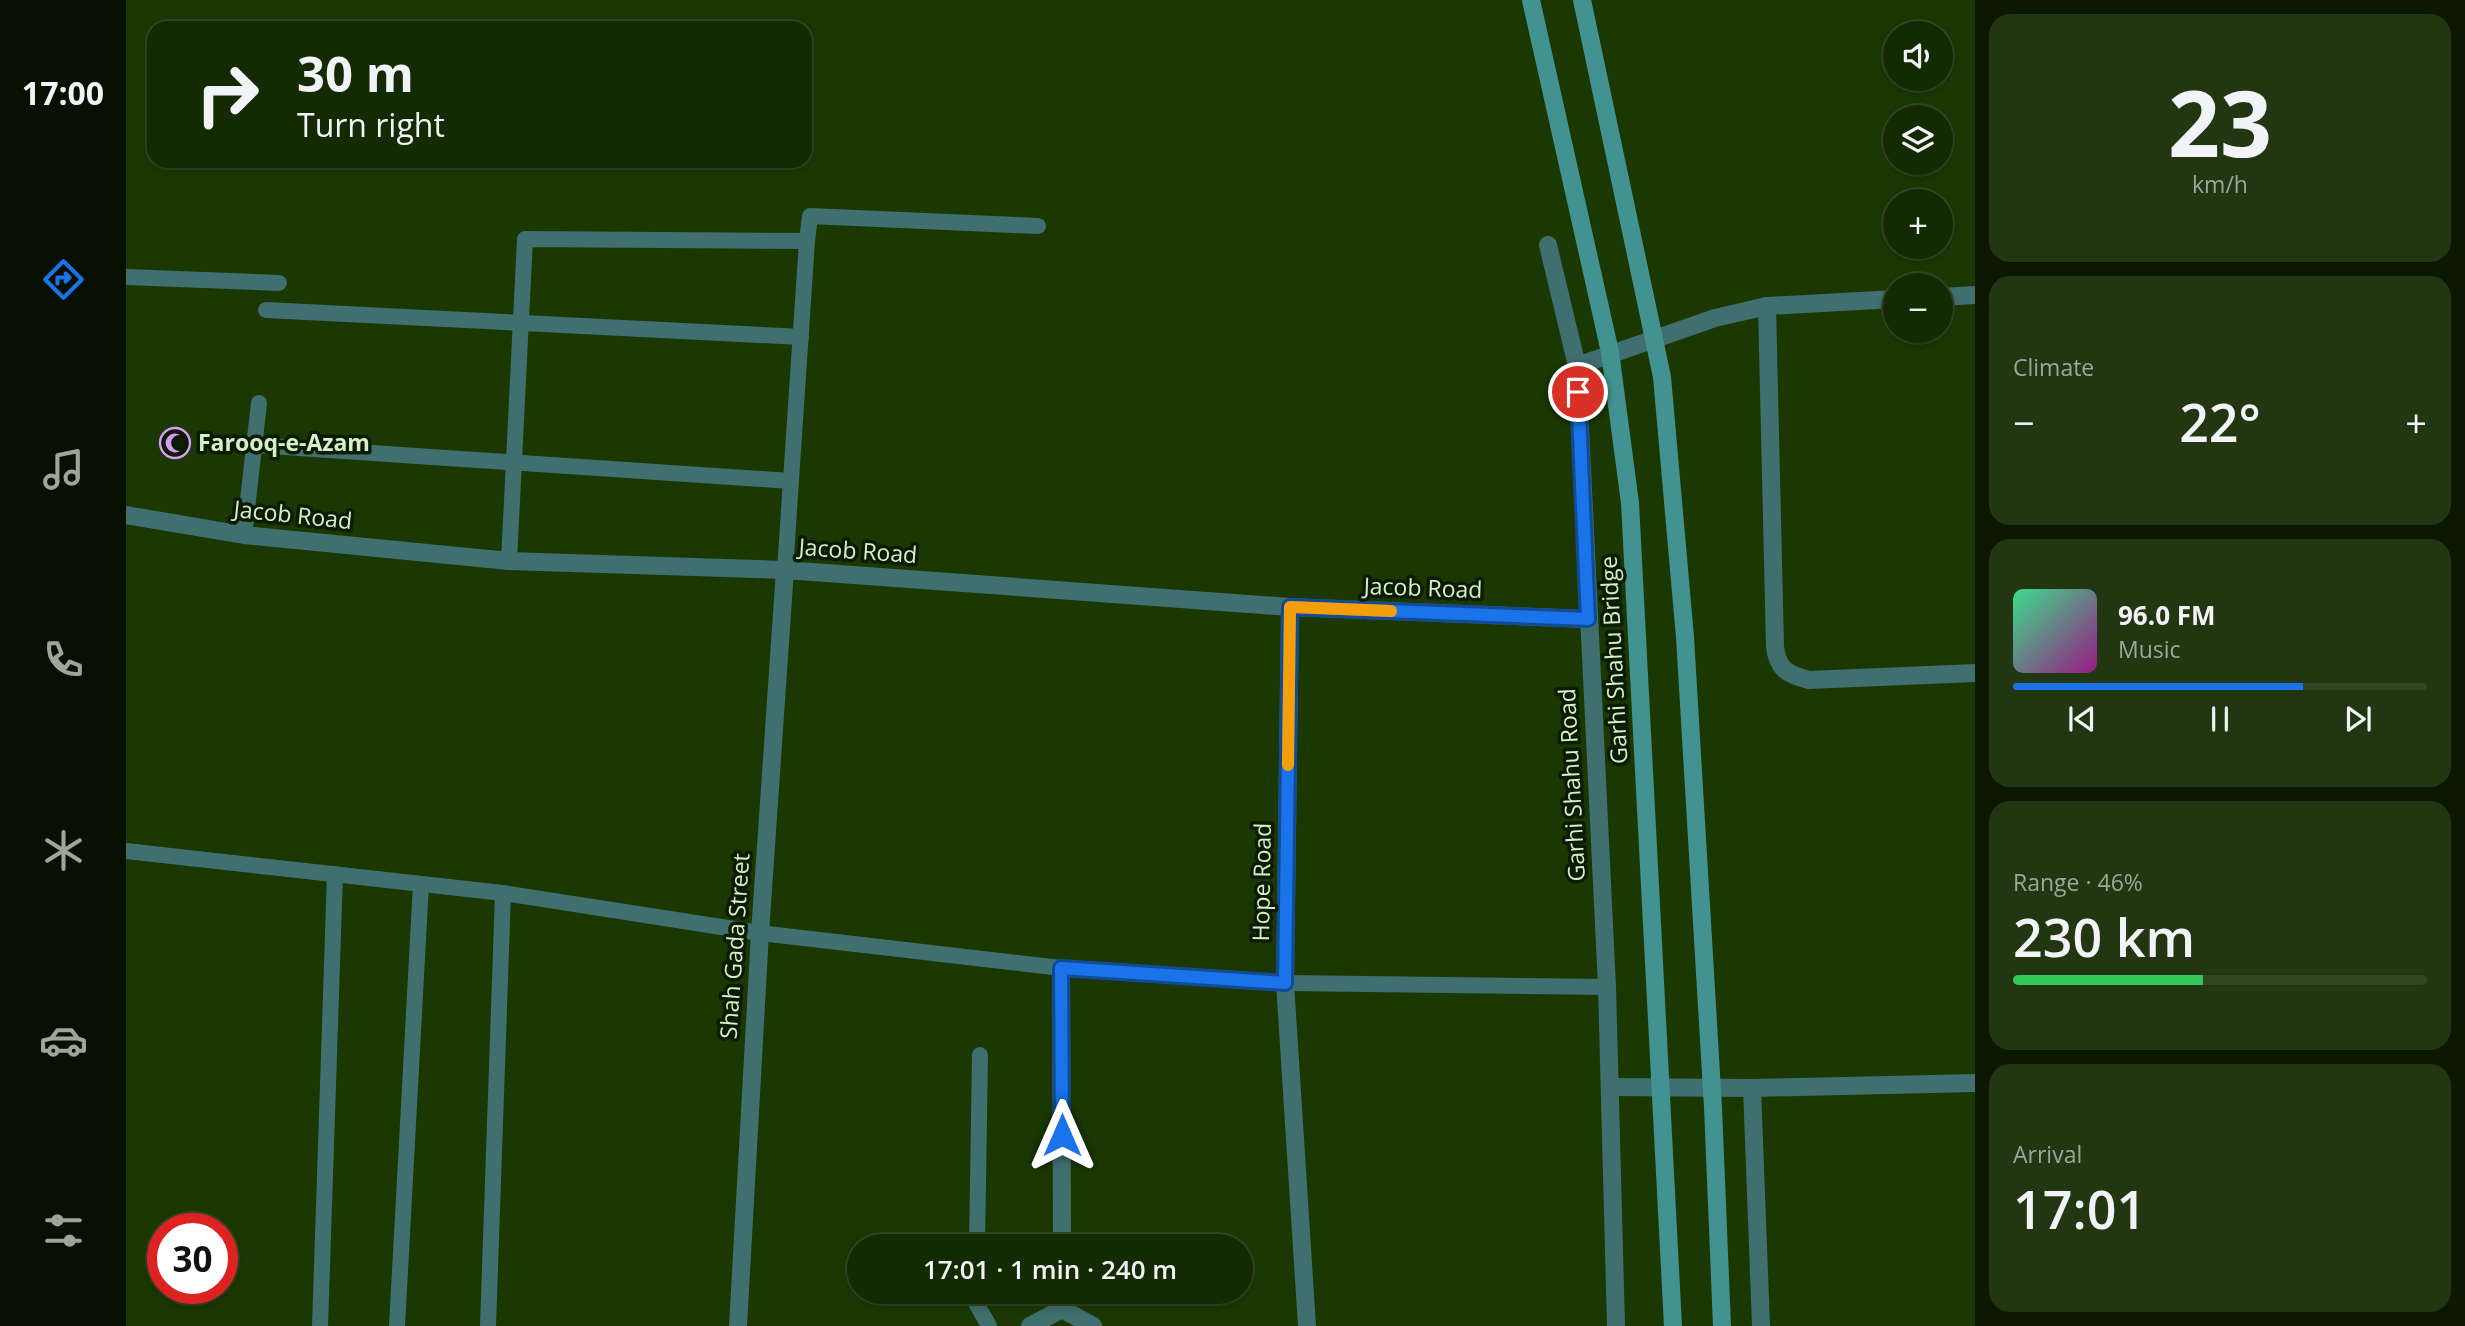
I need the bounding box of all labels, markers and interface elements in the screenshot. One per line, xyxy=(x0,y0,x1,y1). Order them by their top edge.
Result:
map controls xyxy=(1883,21,1953,343)
button: sound xyxy=(1883,21,1953,91)
text: 30 m xyxy=(297,40,414,106)
icon: right xyxy=(182,49,273,140)
text: 23 xyxy=(2168,60,2272,184)
text: 17:00 xyxy=(22,71,104,114)
text: Turn right xyxy=(297,103,445,146)
button: layers xyxy=(1883,105,1953,175)
text: km/h xyxy=(2192,168,2248,200)
button: + xyxy=(1883,189,1953,259)
icon: directions xyxy=(39,255,88,304)
button: − xyxy=(1883,273,1953,343)
text: Climate xyxy=(2013,351,2094,383)
pin xyxy=(1548,362,1608,422)
icon: arrive xyxy=(1559,373,1597,411)
text: 22° xyxy=(2179,386,2261,457)
text: − xyxy=(2013,396,2035,448)
text: + xyxy=(2405,396,2427,448)
mosque icon: Farooq-e-Azam xyxy=(158,426,192,460)
place label: Farooq-e-Azam xyxy=(198,426,370,458)
icon: music xyxy=(39,445,88,494)
street label: Jacob Road xyxy=(230,492,354,536)
street label: Jacob Road xyxy=(796,530,918,570)
street label: Garhi Shahu Bridge xyxy=(1592,555,1634,765)
street label: Jacob Road xyxy=(1361,569,1483,605)
text: 96.0 FM xyxy=(2118,597,2216,633)
text: Music xyxy=(2118,633,2181,665)
icon: phone xyxy=(39,635,88,684)
street label: Garhi Shahu Road xyxy=(1550,688,1592,882)
icon: previous xyxy=(2063,700,2101,738)
icon: pause xyxy=(2201,700,2239,738)
icon: next xyxy=(2339,700,2377,738)
street label: Hope Road xyxy=(1244,822,1278,942)
icon: climate xyxy=(39,826,88,875)
street label: Shah Gada Street xyxy=(712,852,756,1040)
text: Range · 46% xyxy=(2013,866,2143,898)
text: 230 km xyxy=(2013,901,2195,972)
icon: car xyxy=(39,1016,88,1065)
position arrow xyxy=(1025,1098,1099,1172)
text: Arrival xyxy=(2013,1138,2082,1170)
text: 17:01 xyxy=(2013,1173,2146,1244)
icon: filters xyxy=(39,1206,88,1255)
speed limit sign: 30 xyxy=(147,1213,238,1304)
text: 17:01 · 1 min · 240 m xyxy=(923,1251,1177,1287)

